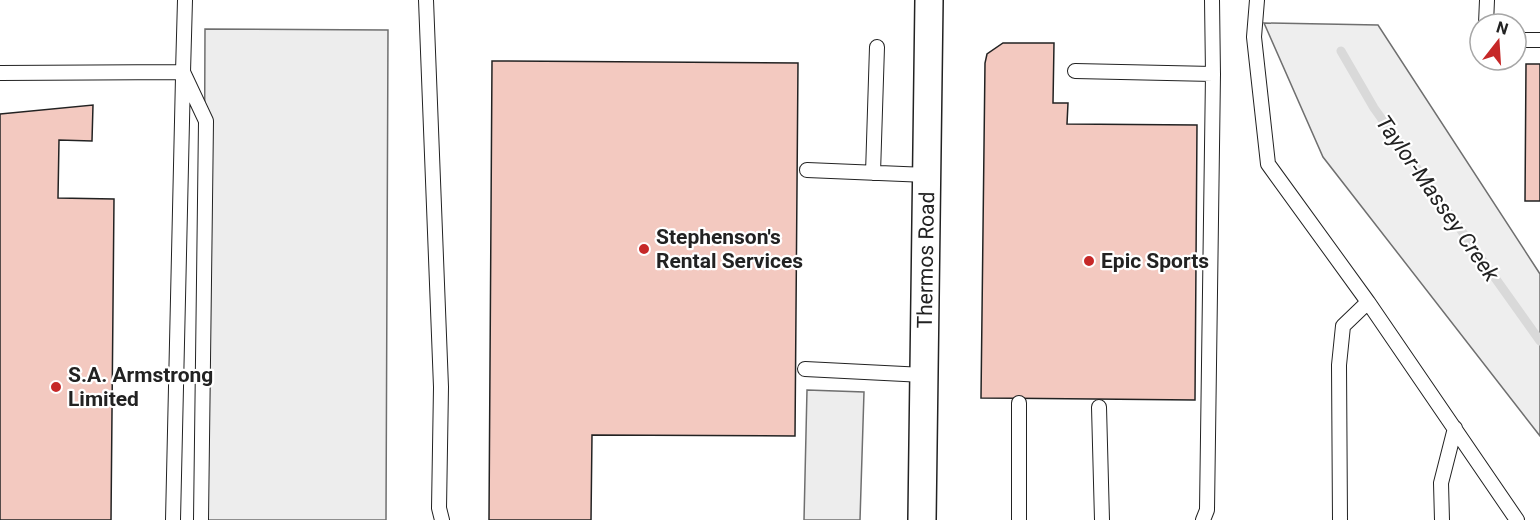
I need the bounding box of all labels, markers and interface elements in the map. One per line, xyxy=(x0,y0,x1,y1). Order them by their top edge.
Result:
north arrow xyxy=(1468,12,1528,72)
text: N xyxy=(1494,17,1510,39)
water label: Taylor-Massey Creek xyxy=(1371,110,1505,287)
street label: Thermos Road xyxy=(913,191,939,329)
place label: Stephenson's Rental Services xyxy=(656,225,803,273)
marker: Stephenson's Rental Services xyxy=(637,242,651,256)
place label: Epic Sports xyxy=(1101,249,1209,273)
marker: Epic Sports xyxy=(1082,254,1096,268)
place label: S.A. Armstrong Limited xyxy=(68,363,213,411)
marker: S.A. Armstrong Limited xyxy=(49,380,63,394)

